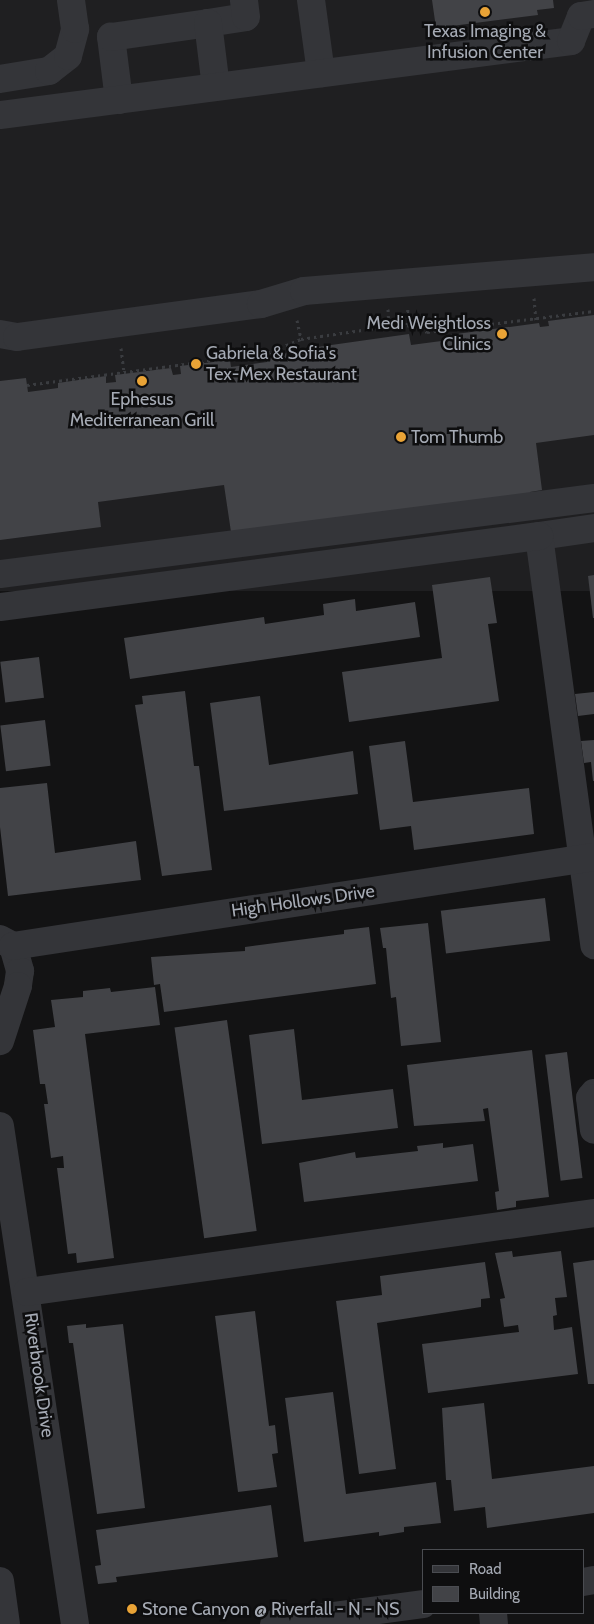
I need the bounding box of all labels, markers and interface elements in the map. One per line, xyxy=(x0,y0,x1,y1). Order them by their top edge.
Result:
marker: Texas Imaging & Infusion Center xyxy=(478,5,492,19)
place label: Texas Imaging & Infusion Center xyxy=(424,21,546,64)
place label: Medi Weightloss Clinics xyxy=(367,313,491,356)
marker: Medi Weightloss Clinics xyxy=(495,327,509,341)
place label: Gabriela & Sofia's Tex-Mex Restaurant xyxy=(206,343,357,386)
marker: Gabriela & Sofia's Tex-Mex Restaurant xyxy=(190,358,202,370)
marker: Ephesus Mediterranean Grill xyxy=(136,375,148,387)
place label: Ephesus Mediterranean Grill xyxy=(70,389,214,432)
place label: Tom Thumb xyxy=(411,426,503,448)
marker: Tom Thumb xyxy=(395,431,407,443)
street label: High Hollows Drive xyxy=(230,880,376,922)
street label: Riverbrook Drive xyxy=(20,1311,58,1439)
legend xyxy=(422,1549,584,1614)
text: Road xyxy=(469,1560,502,1578)
text: Building xyxy=(469,1585,520,1603)
place label: Stone Canyon @ Riverfall - N - NS xyxy=(142,1598,400,1620)
marker: Stone Canyon @ Riverfall - N - NS xyxy=(126,1603,138,1615)

